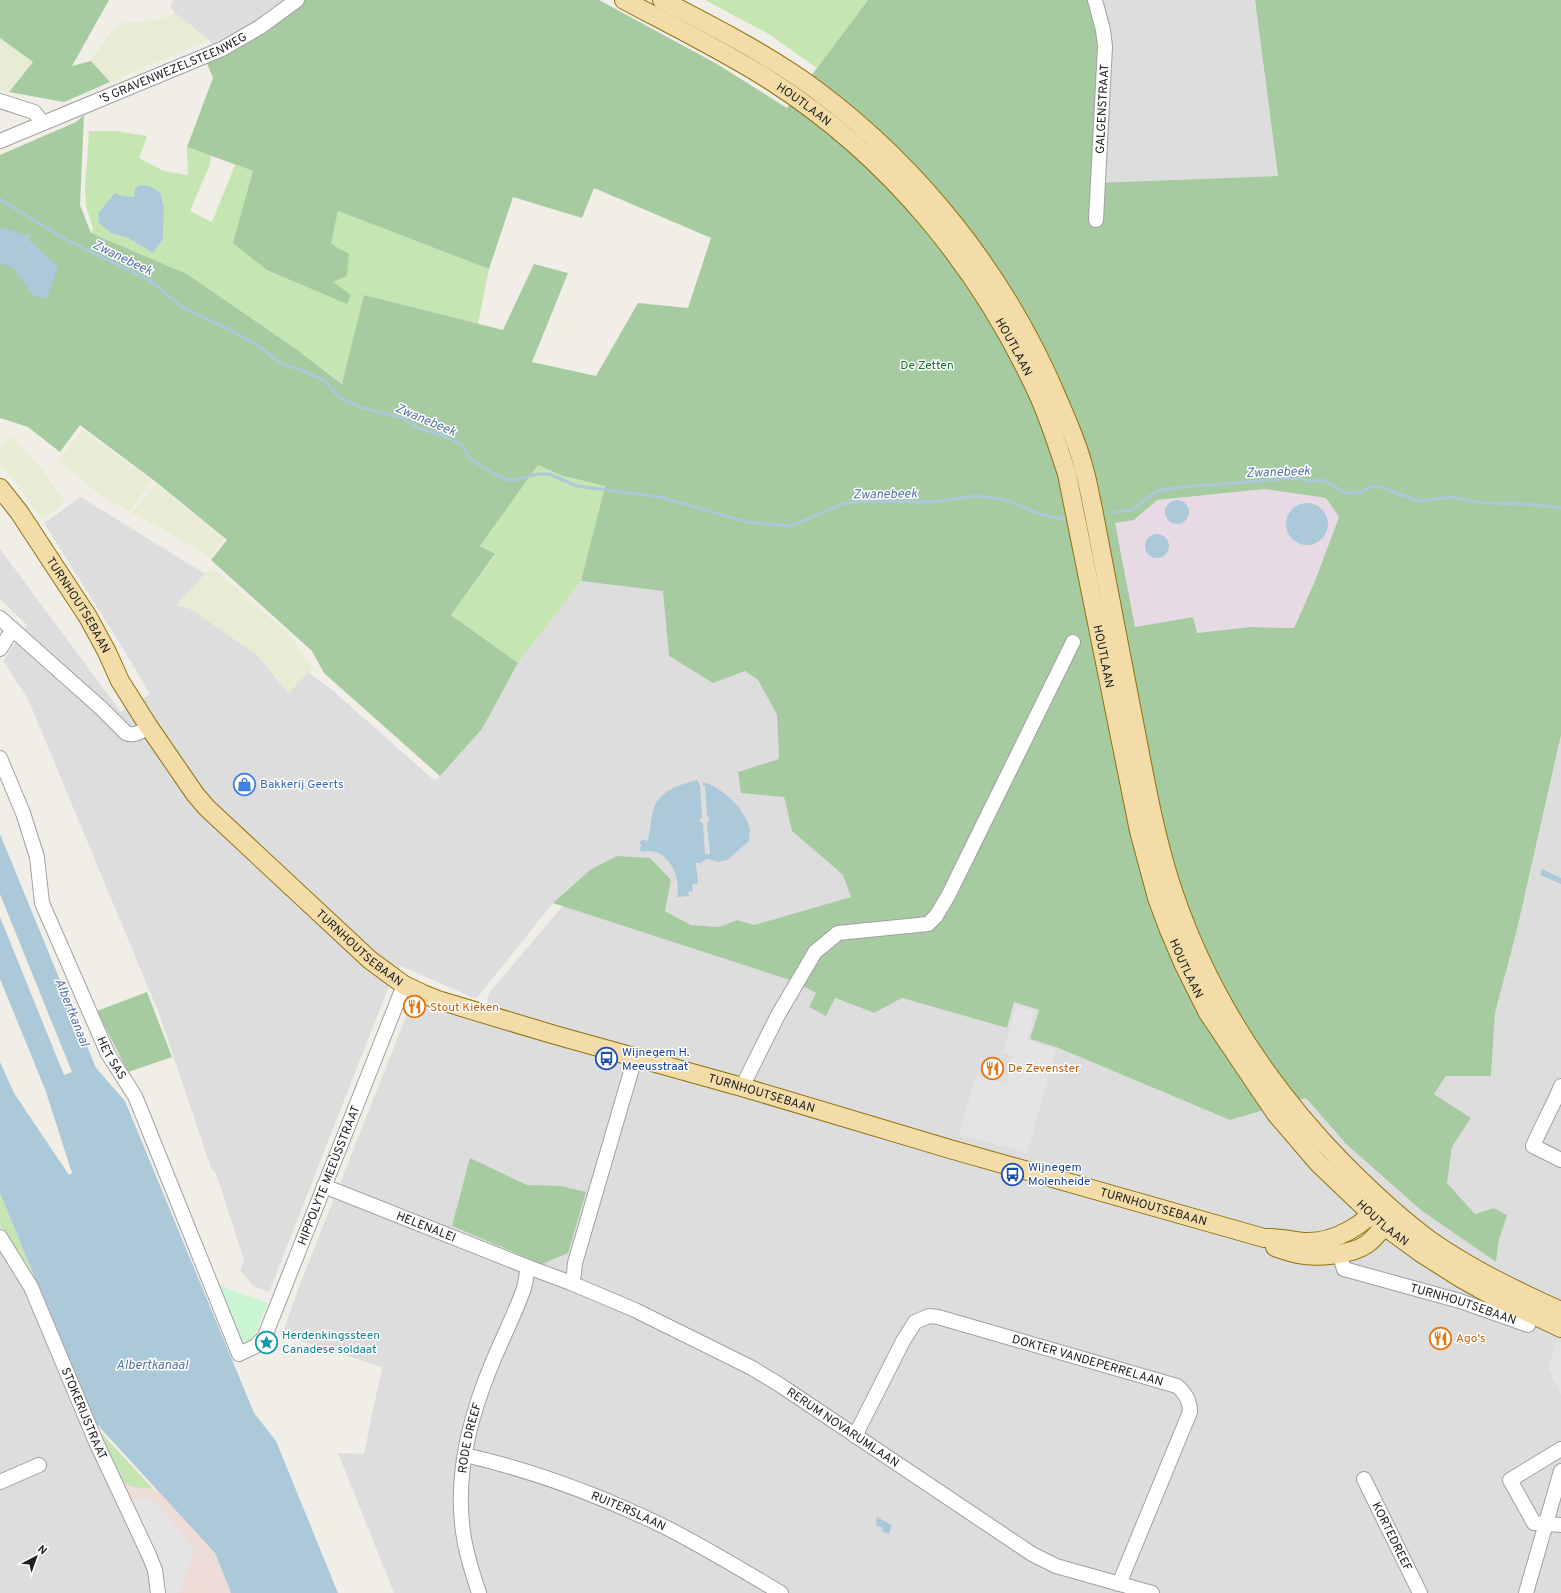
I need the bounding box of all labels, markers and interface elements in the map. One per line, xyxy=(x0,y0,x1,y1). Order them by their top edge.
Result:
street label: 'S GRAVENWEZELSTEENWEG xyxy=(98,29,250,108)
street label: GALGENSTRAAT xyxy=(1093,64,1113,154)
street label: HOUTLAAN xyxy=(773,80,834,130)
water label: Zwanebeek xyxy=(90,237,155,280)
street label: HOUTLAAN xyxy=(991,315,1035,379)
park label: De Zetten xyxy=(900,358,954,374)
water label: Zwanebeek xyxy=(392,401,458,441)
water label: Zwanebeek xyxy=(1246,464,1311,482)
water label: Zwanebeek xyxy=(853,486,918,504)
street label: TURNHOUTSEBAAN xyxy=(42,554,113,656)
street label: HOUTLAAN xyxy=(1089,624,1117,689)
shop icon: Bakkerij Geerts xyxy=(231,771,257,797)
place label: Bakkerij Geerts xyxy=(260,777,344,793)
street label: TURNHOUTSEBAAN xyxy=(312,906,406,991)
street label: HOUTLAAN xyxy=(1165,937,1206,1001)
water label: Albertkanaal xyxy=(50,976,92,1050)
restaurant icon: Stout Kieken xyxy=(401,994,427,1020)
place label: Stout Kieken xyxy=(430,1000,499,1016)
street label: HET SAS xyxy=(92,1034,129,1083)
place label: Wijnegem H. Meeusstraat xyxy=(622,1045,690,1075)
bus stop icon: Wijnegem H. Meeusstraat xyxy=(593,1046,619,1072)
restaurant icon: De Zevenster xyxy=(980,1055,1006,1081)
place label: De Zevenster xyxy=(1008,1061,1080,1077)
street label: TURNHOUTSEBAAN xyxy=(706,1071,817,1117)
street label: HIPPOLYTE MEEÙSSTRAAT xyxy=(295,1104,364,1248)
place label: Wijnegem Molenheide xyxy=(1028,1160,1091,1190)
bus stop icon: Wijnegem Molenheide xyxy=(999,1161,1025,1187)
street label: TURNHOUTSEBAAN xyxy=(1098,1185,1209,1230)
street label: HOUTLAAN xyxy=(1352,1197,1412,1250)
street label: HELENALEI xyxy=(394,1209,458,1247)
street label: TURNHOUTSEBAAN xyxy=(1408,1281,1518,1329)
restaurant icon: Ago's xyxy=(1427,1325,1453,1351)
place label: Herdenkingssteen Canadese soldaat xyxy=(282,1328,380,1358)
place icon: Herdenkingssteen Canadese soldaat xyxy=(254,1329,280,1355)
place label: Ago's xyxy=(1456,1331,1486,1347)
street label: DOKTER VANDEPERRELAAN xyxy=(1010,1332,1165,1391)
water label: Albertkanaal xyxy=(116,1358,189,1374)
street label: STOKERIJSTRAAT xyxy=(57,1365,110,1462)
street label: RERUM NOVARUMLAAN xyxy=(783,1385,902,1472)
street label: RODE DREEF xyxy=(455,1401,486,1474)
street label: RUITERSLAAN xyxy=(588,1488,668,1535)
street label: KORTEDREEF xyxy=(1368,1500,1415,1574)
north arrow xyxy=(16,1537,56,1577)
text: N xyxy=(34,1542,49,1558)

